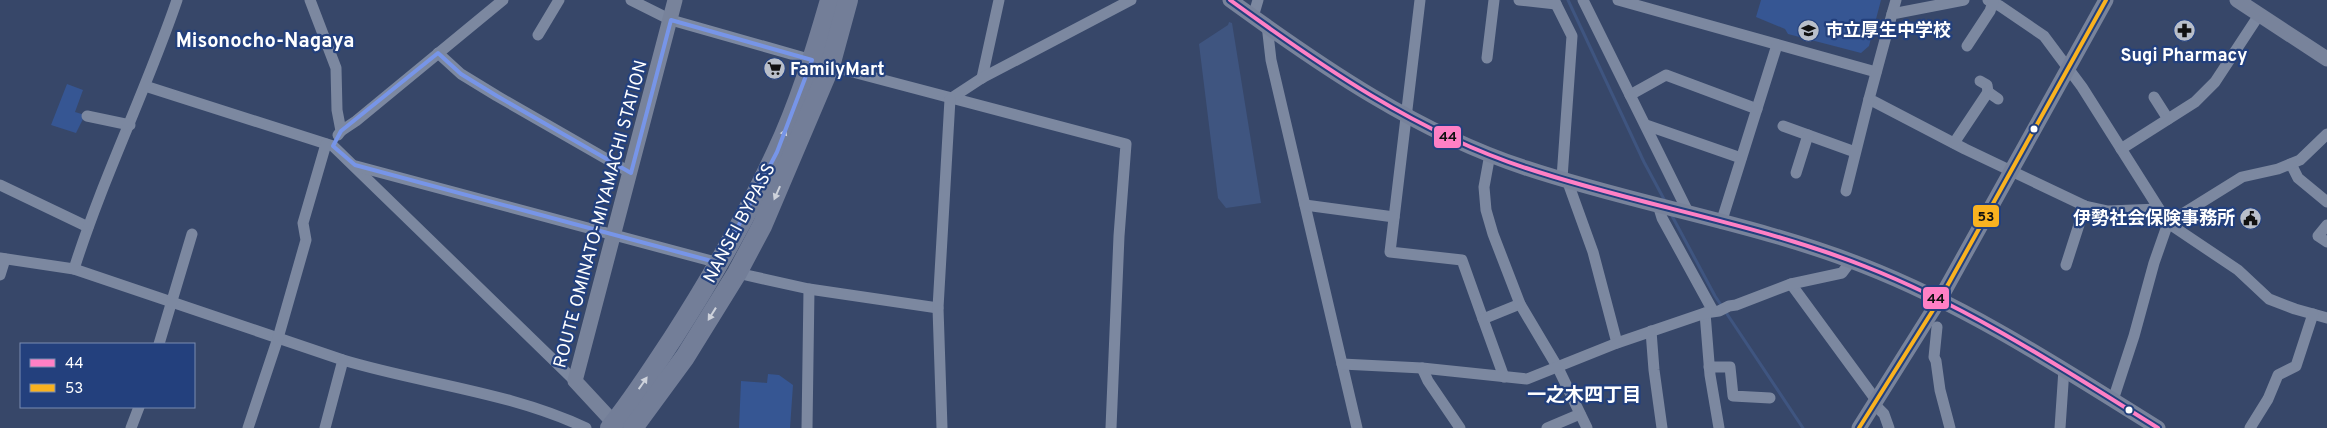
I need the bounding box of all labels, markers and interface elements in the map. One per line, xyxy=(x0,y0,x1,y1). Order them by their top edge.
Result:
school or university icon: 市立厚生中学校 xyxy=(1797,18,1821,42)
pharmacy icon: Sugi Pharmacy xyxy=(2172,18,2196,42)
place label: 市立厚生中学校 xyxy=(1825,20,1951,43)
district label: Misonocho-Nagaya xyxy=(176,29,354,55)
place label: Sugi Pharmacy xyxy=(2121,45,2247,68)
supermarket icon: FamilyMart xyxy=(762,57,786,81)
street label: ROUTE OMINATO-MIYAMACHI STATION xyxy=(549,58,654,371)
place label: FamilyMart xyxy=(790,59,885,82)
unlabelled marker xyxy=(2029,124,2039,134)
line badge: 44 xyxy=(1433,125,1462,149)
one-way arrow xyxy=(779,128,787,143)
text: 44 xyxy=(1439,129,1457,146)
street label: NANSEI BYPASS xyxy=(699,160,782,288)
one-way arrow xyxy=(772,186,780,200)
line badge: 53 xyxy=(1972,204,2000,228)
public building icon: 伊勢社会保険事務所 xyxy=(2239,206,2263,230)
place label: 伊勢社会保険事務所 xyxy=(2073,208,2235,231)
text: 53 xyxy=(1978,209,1994,226)
line badge: 44 xyxy=(1922,286,1950,310)
text: 44 xyxy=(1927,291,1945,308)
one-way arrow xyxy=(707,307,717,321)
legend xyxy=(20,343,195,408)
text: 44 xyxy=(65,355,84,374)
one-way arrow xyxy=(638,377,648,390)
text: 53 xyxy=(65,380,83,399)
district label: 一之木四丁目 xyxy=(1527,384,1641,408)
unlabelled marker xyxy=(2124,405,2134,415)

